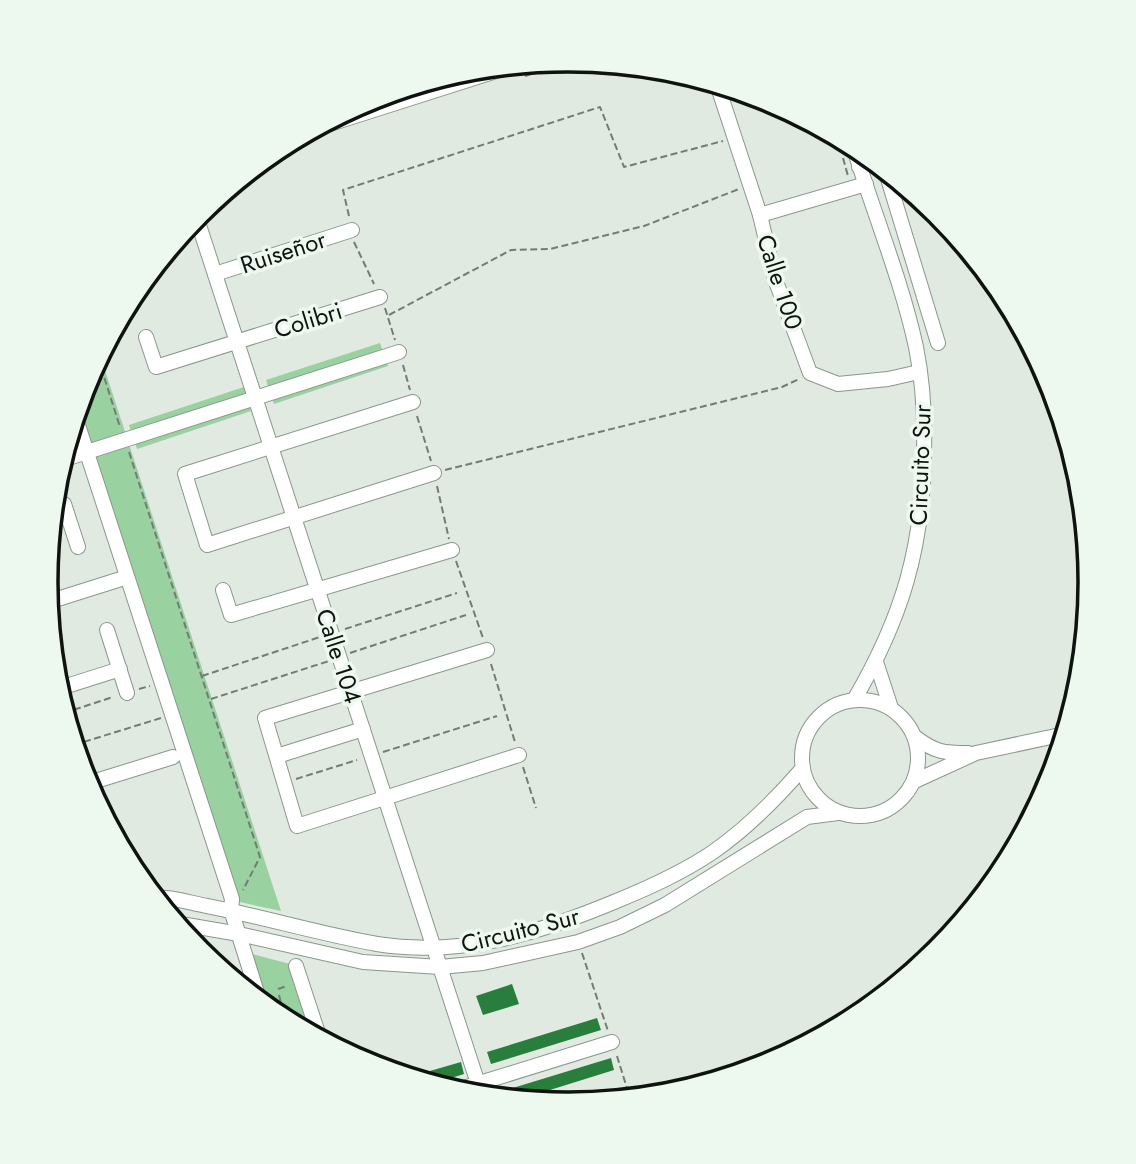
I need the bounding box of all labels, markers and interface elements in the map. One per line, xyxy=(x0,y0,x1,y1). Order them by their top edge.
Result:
street label: Ruiseñor xyxy=(236,221,331,282)
street label: Calle 100 xyxy=(748,230,812,334)
street label: Colibri xyxy=(270,293,346,347)
street label: Circuito Sur xyxy=(900,403,940,526)
street label: Calle 104 xyxy=(307,604,371,708)
street label: Circuito Sur xyxy=(457,898,584,962)

